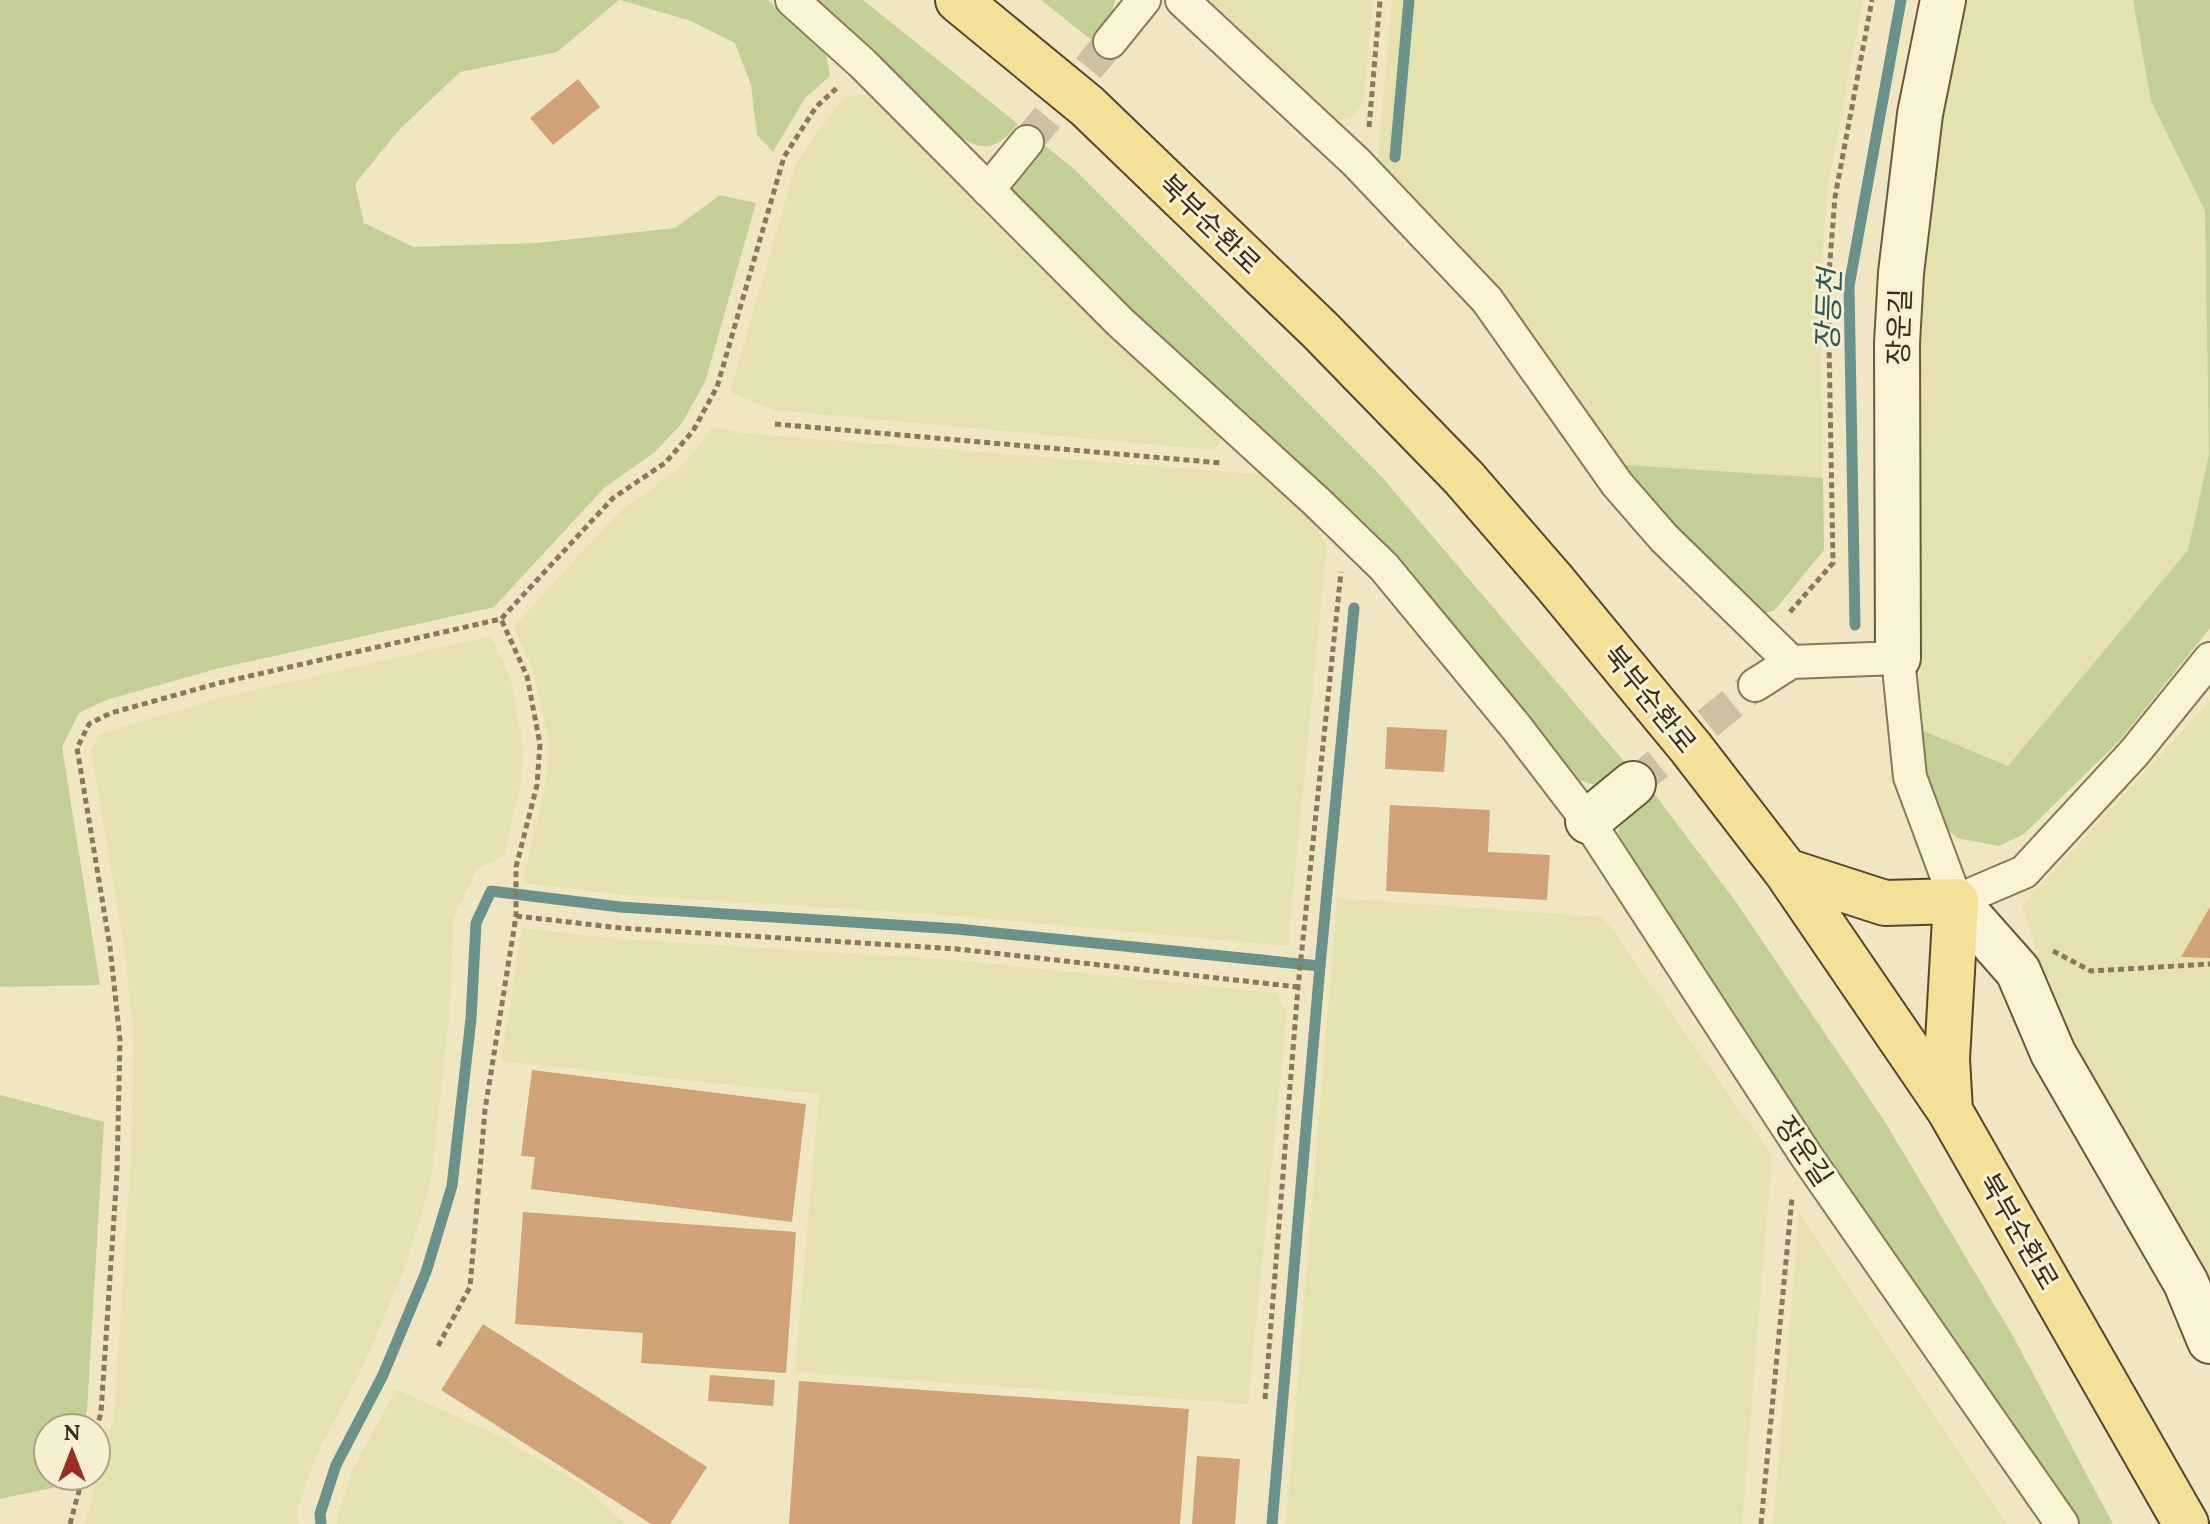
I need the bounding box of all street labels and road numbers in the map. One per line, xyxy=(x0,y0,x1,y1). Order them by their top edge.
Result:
street label: 북부순환로 xyxy=(1151,166,1269,282)
street label: 장운길 xyxy=(1880,288,1918,366)
street label: 북부순환로 xyxy=(1595,638,1705,760)
street label: 장운길 xyxy=(1767,1109,1841,1193)
street label: 북부순환로 xyxy=(1971,1166,2067,1296)

